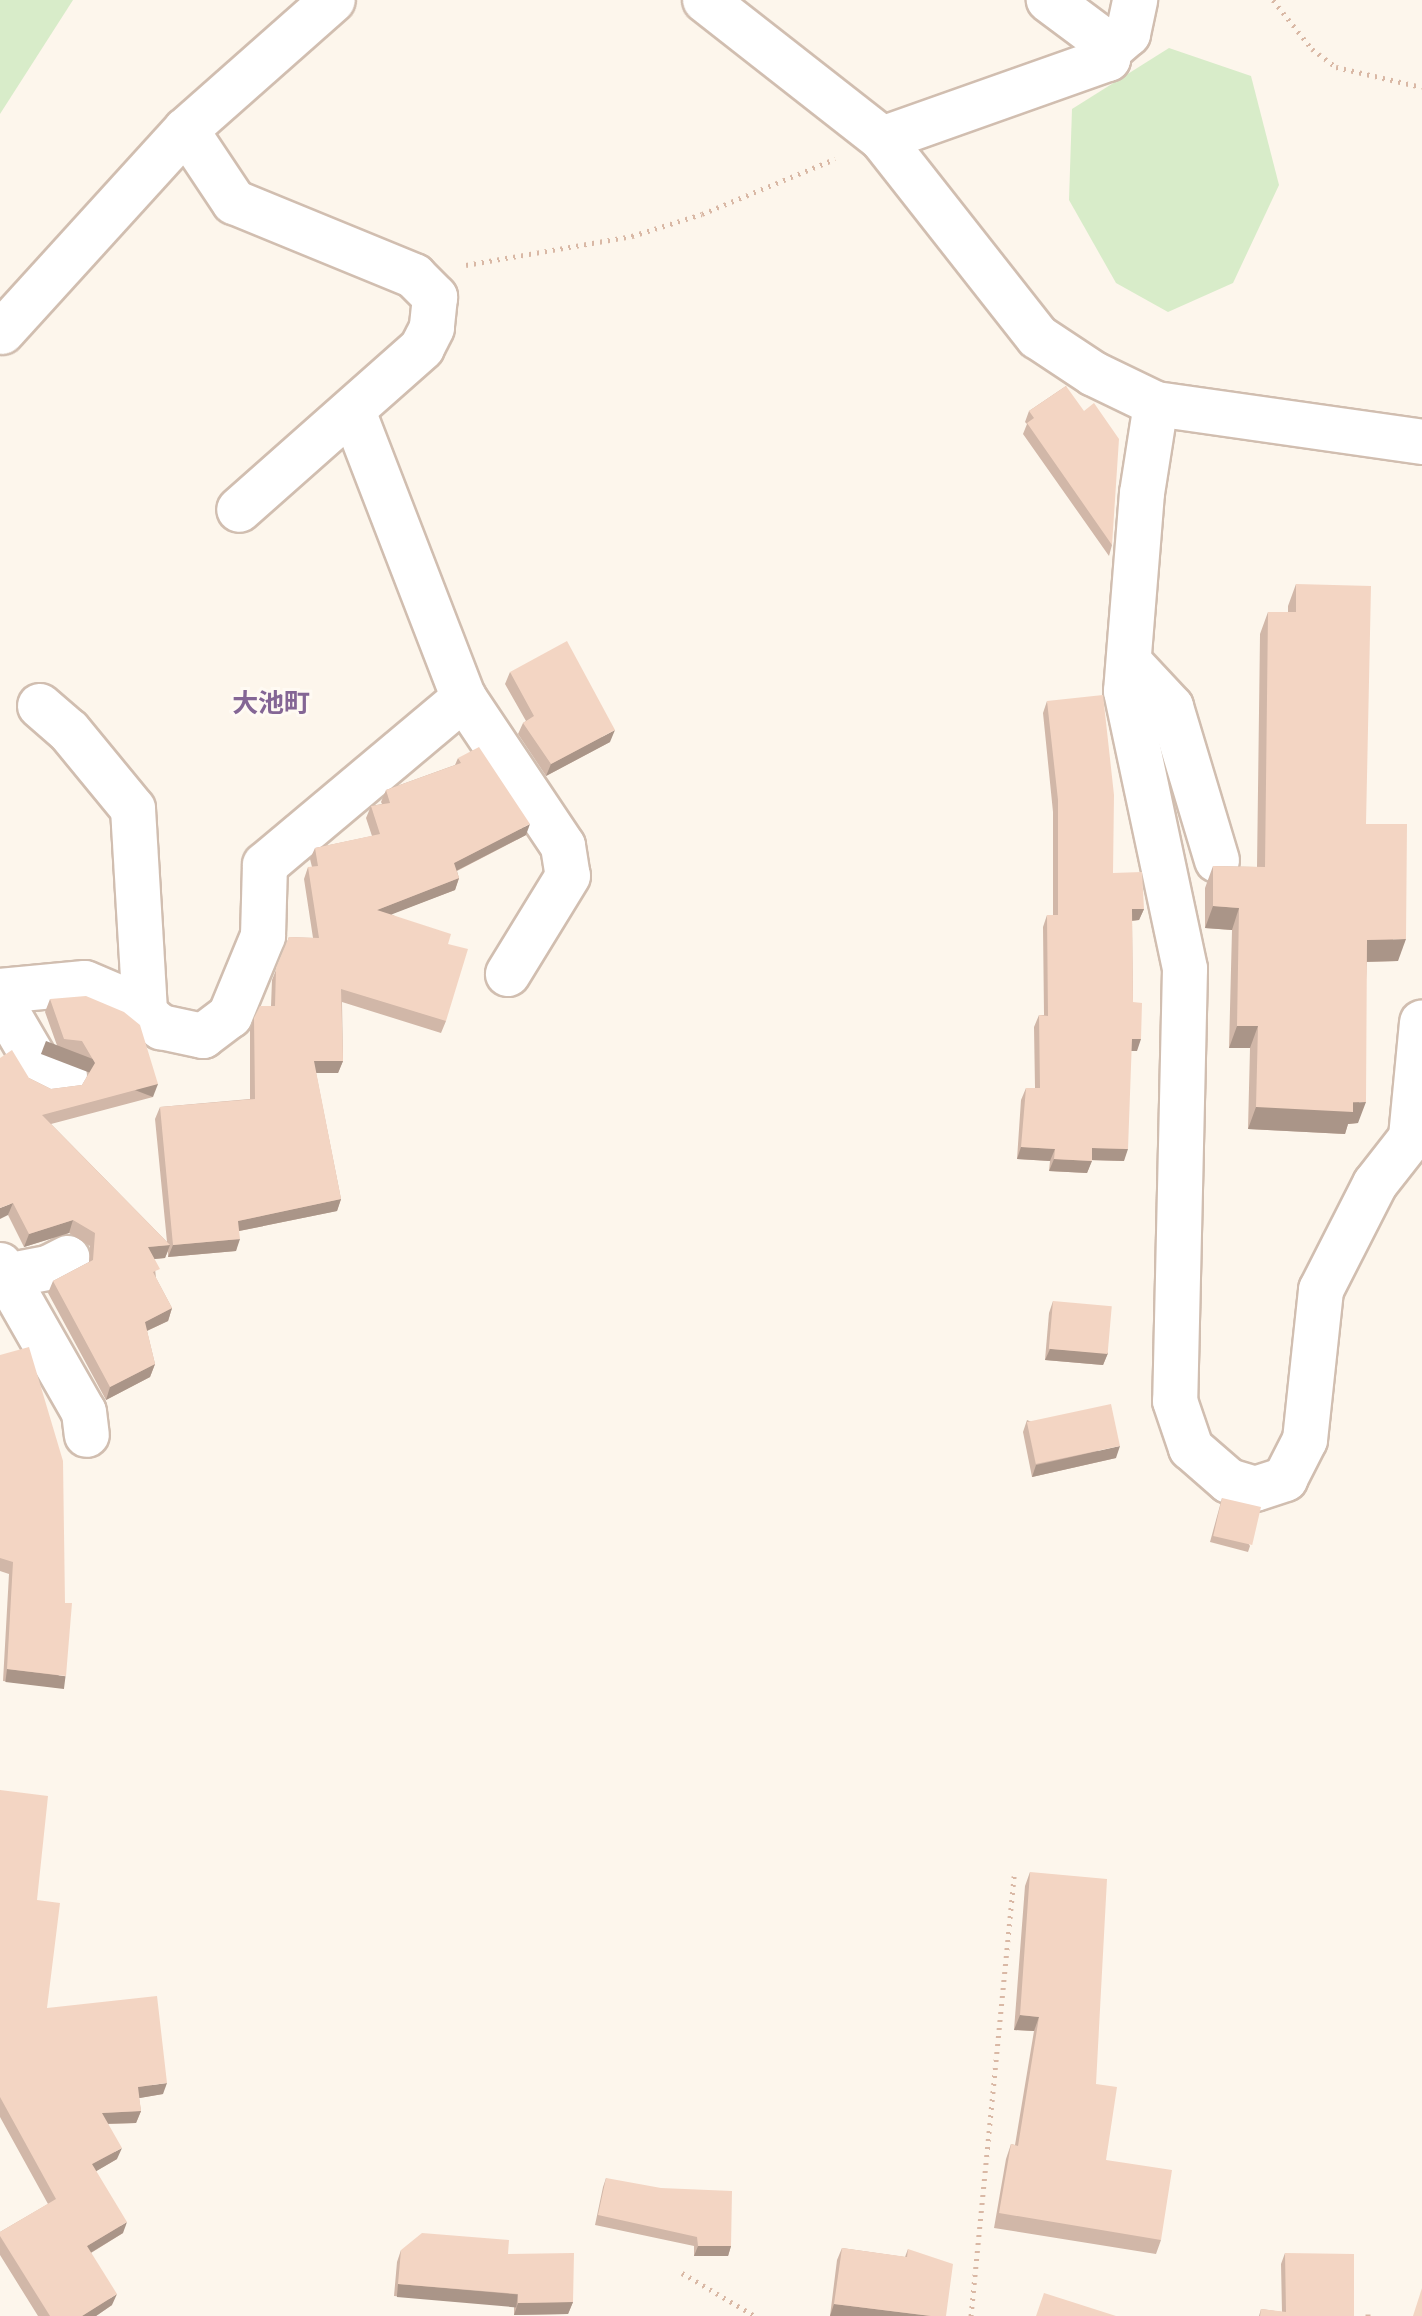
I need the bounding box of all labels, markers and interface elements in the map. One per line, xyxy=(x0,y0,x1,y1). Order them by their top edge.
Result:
district label: 大池町 xyxy=(232,688,310,720)

